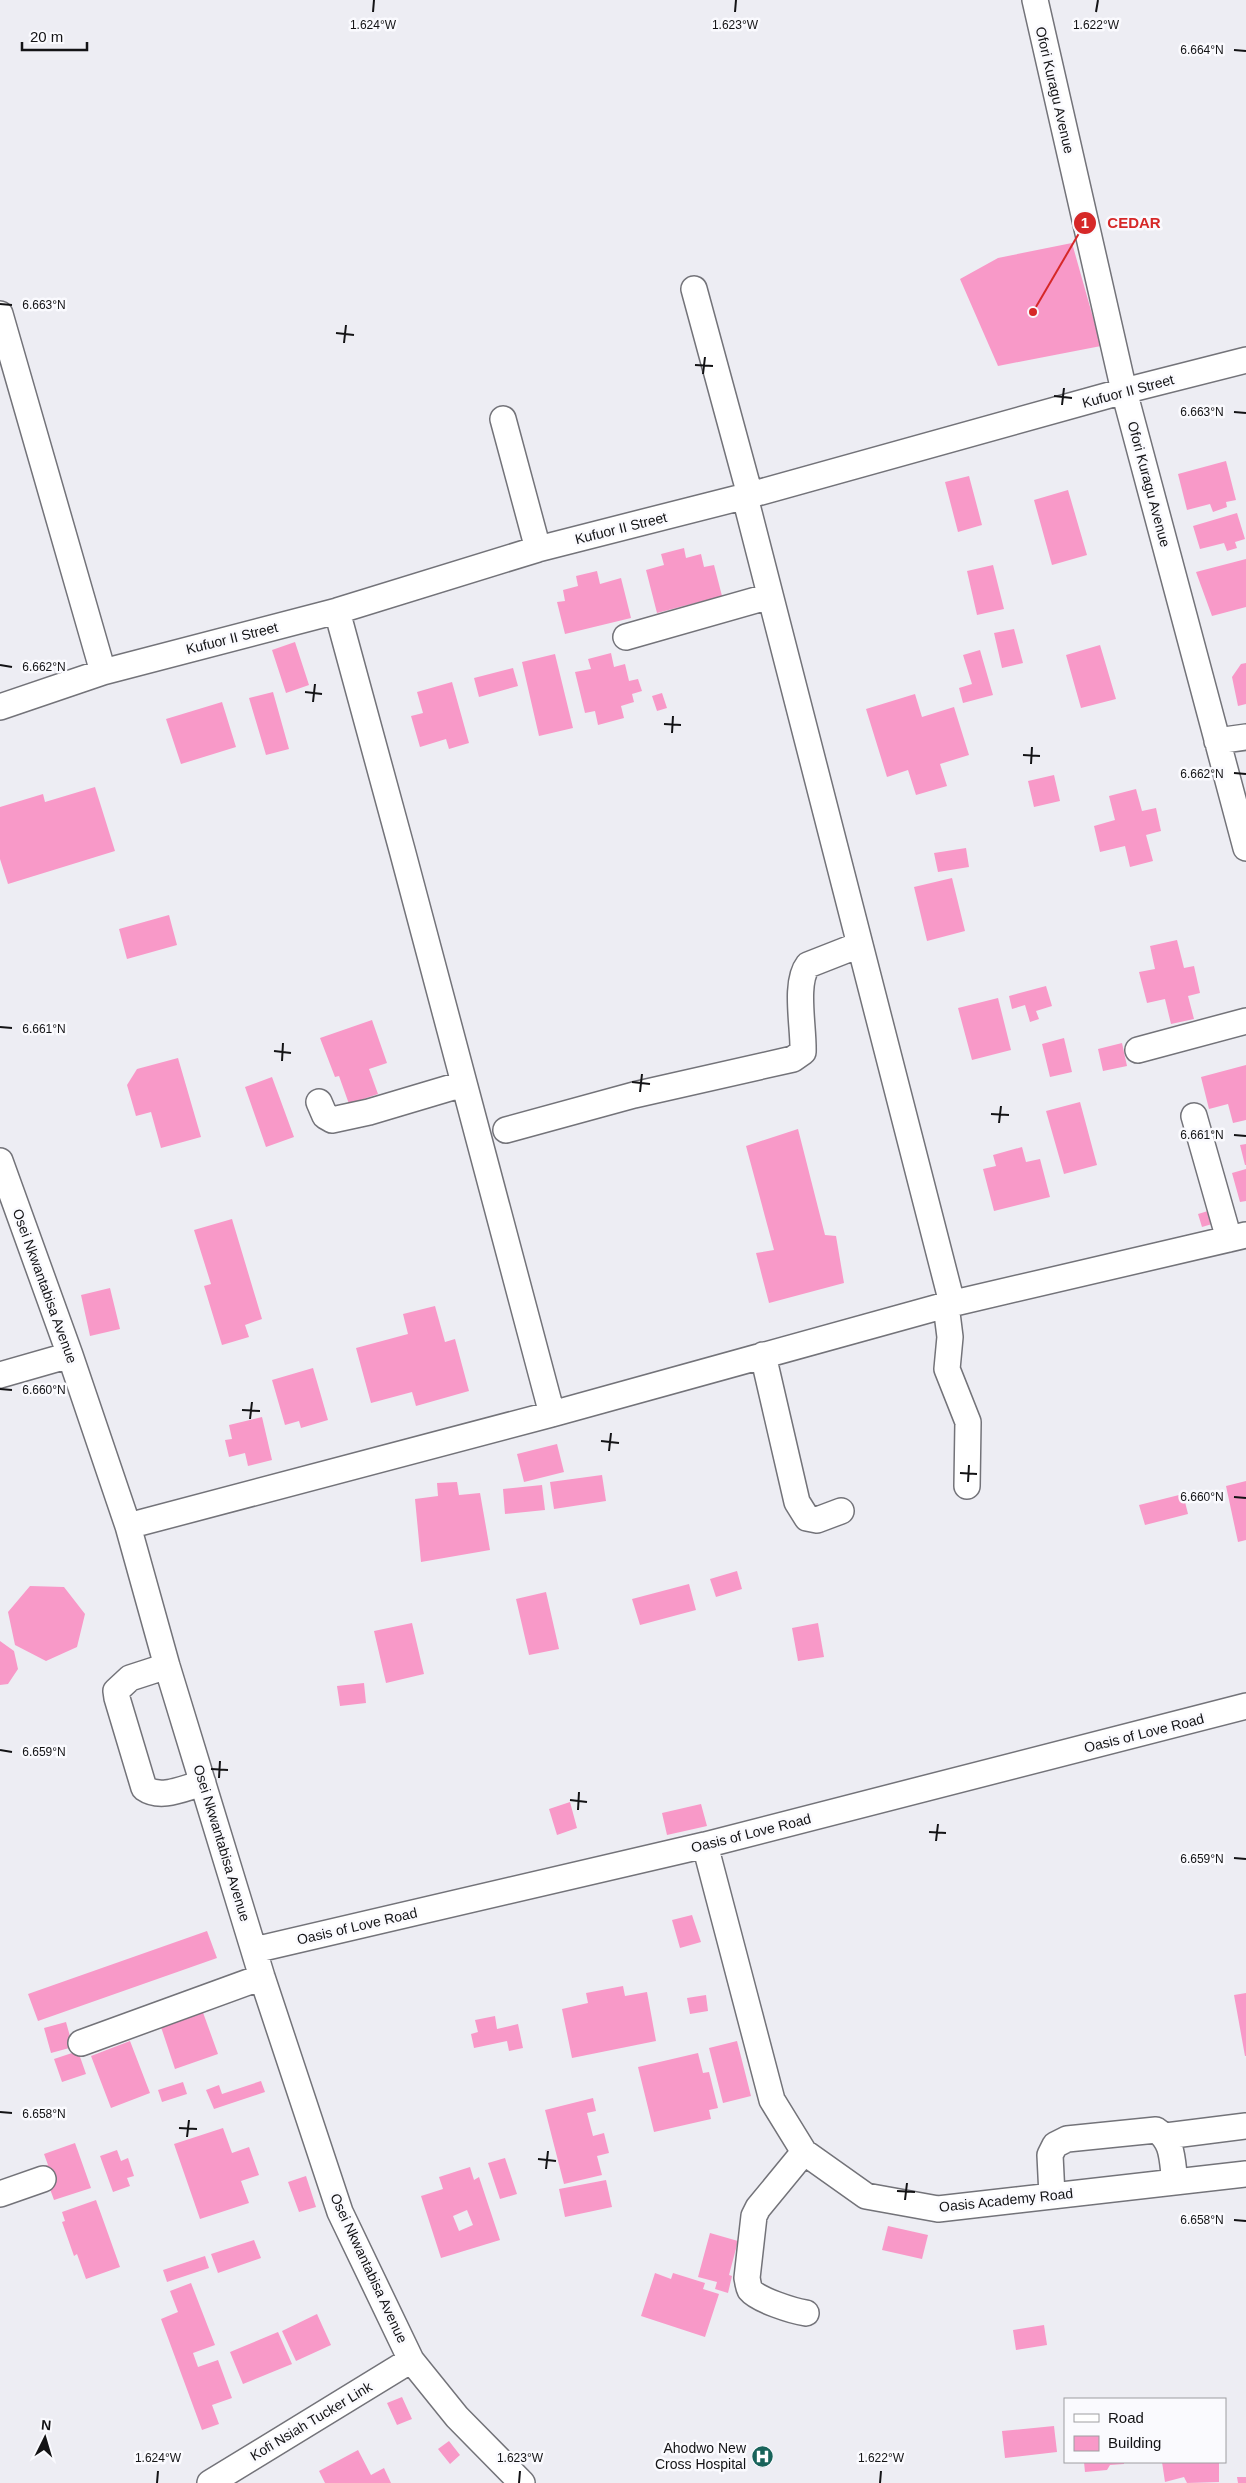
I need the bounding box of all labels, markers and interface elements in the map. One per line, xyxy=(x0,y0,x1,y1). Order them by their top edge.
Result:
text: 1.624°W xyxy=(350,18,397,32)
text: 1.623°W xyxy=(712,18,759,32)
text: 1.622°W xyxy=(1073,18,1120,32)
scale bar xyxy=(22,20,88,52)
street label: Ofori Kuragu Avenue xyxy=(1033,25,1077,155)
text: 20 m xyxy=(30,28,63,45)
text: 6.664°N xyxy=(1180,43,1224,57)
callout: CEDAR xyxy=(1073,208,1171,238)
text: 1 xyxy=(1081,214,1089,231)
text: CEDAR xyxy=(1107,214,1161,231)
text: 6.663°N xyxy=(22,298,66,312)
street label: Kufuor II Street xyxy=(1080,371,1176,411)
text: 6.663°N xyxy=(1180,405,1224,419)
street label: Ofori Kuragu Avenue xyxy=(1124,419,1174,549)
street label: Kufuor II Street xyxy=(573,509,669,547)
street label: Kufuor II Street xyxy=(184,619,280,657)
text: 6.662°N xyxy=(22,660,66,674)
text: 6.662°N xyxy=(1180,767,1224,781)
text: 6.661°N xyxy=(22,1022,66,1036)
text: 6.661°N xyxy=(1180,1128,1224,1142)
street label: Osei Nkwantabisa Avenue xyxy=(10,1207,80,1366)
text: 6.660°N xyxy=(22,1383,66,1397)
text: 6.660°N xyxy=(1180,1490,1224,1504)
street label: Oasis of Love Road xyxy=(1082,1710,1206,1756)
text: 6.659°N xyxy=(22,1745,66,1759)
street label: Osei Nkwantabisa Avenue xyxy=(190,1763,254,1924)
street label: Oasis of Love Road xyxy=(689,1810,813,1856)
text: 6.659°N xyxy=(1180,1852,1224,1866)
street label: Oasis of Love Road xyxy=(295,1904,419,1948)
text: 6.658°N xyxy=(22,2107,66,2121)
street label: Oasis Academy Road xyxy=(938,2185,1074,2215)
street label: Osei Nkwantabisa Avenue xyxy=(327,2191,411,2346)
text: 6.658°N xyxy=(1180,2213,1224,2227)
street label: Kofi Nsiah Tucker Link xyxy=(247,2378,376,2464)
legend xyxy=(1064,2398,1226,2463)
text: Road xyxy=(1108,2409,1144,2426)
north arrow xyxy=(20,2413,70,2463)
text: N xyxy=(40,2417,52,2433)
text: Building xyxy=(1108,2434,1161,2451)
place label: Ahodwo New Cross Hospital xyxy=(655,2440,747,2472)
hospital icon: Ahodwo New Cross Hospital xyxy=(750,2444,774,2468)
text: 1.624°W xyxy=(135,2451,182,2465)
text: 1.623°W xyxy=(497,2451,544,2465)
text: 1.622°W xyxy=(858,2451,905,2465)

